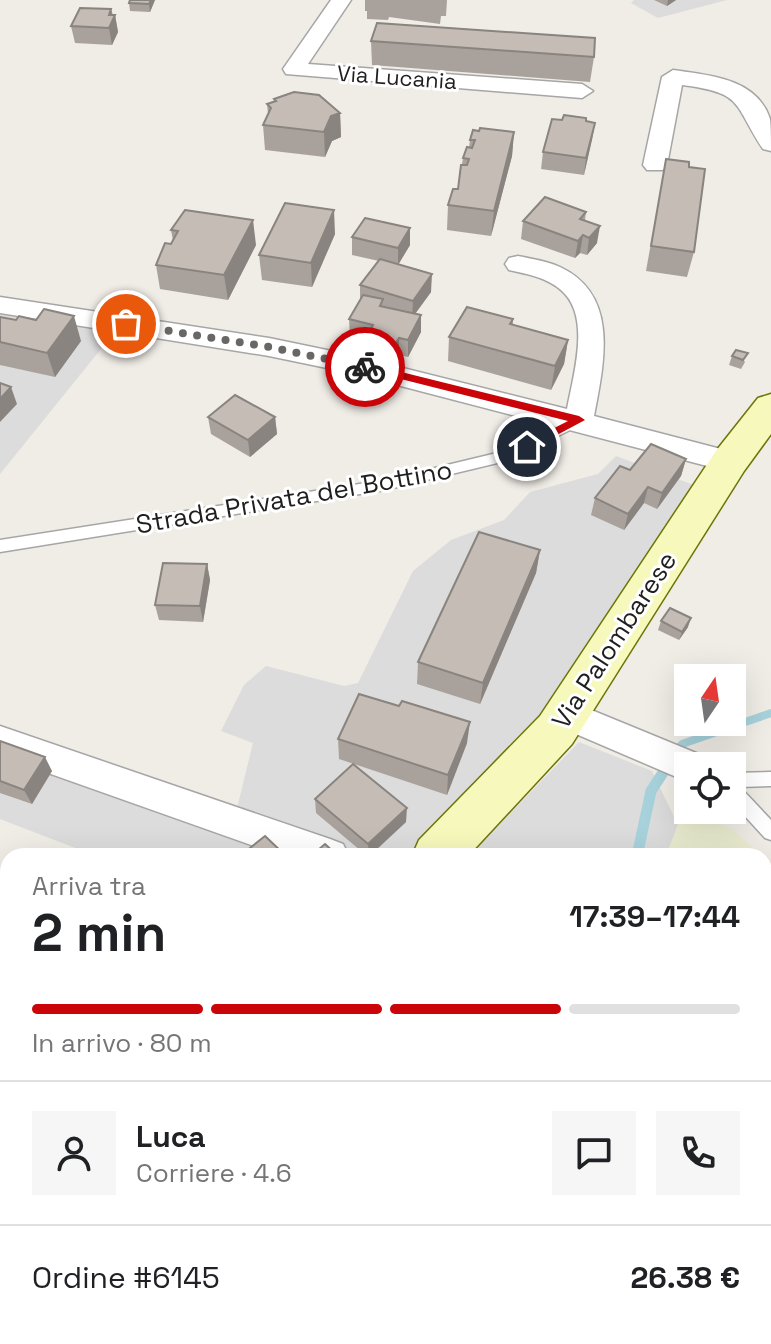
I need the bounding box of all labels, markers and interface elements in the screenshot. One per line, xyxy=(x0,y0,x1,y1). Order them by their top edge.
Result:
street label: Via Lucania xyxy=(336,59,458,95)
pin xyxy=(92,290,160,358)
icon: bag xyxy=(104,302,148,346)
courier xyxy=(325,327,405,407)
icon: bike xyxy=(343,345,387,389)
pin xyxy=(493,413,561,481)
icon: home xyxy=(505,425,549,469)
street label: Strada Privata del Bottino xyxy=(133,452,455,542)
street label: Via Palombarese xyxy=(544,545,684,735)
north arrow xyxy=(674,664,746,736)
map controls xyxy=(674,664,746,824)
button: locate xyxy=(674,752,746,824)
text: Arriva tra xyxy=(32,869,146,903)
text: 17:39–17:44 xyxy=(569,897,740,936)
text: 2 min xyxy=(32,900,166,966)
text: In arrivo · 80 m xyxy=(32,1026,212,1060)
button: person xyxy=(32,1111,116,1195)
button: chat xyxy=(552,1111,636,1195)
button: phone xyxy=(656,1111,740,1195)
text: Luca xyxy=(136,1117,206,1156)
text: Corriere · 4.6 xyxy=(136,1156,292,1190)
text: Ordine #6145 xyxy=(32,1258,220,1297)
text: 26.38 € xyxy=(631,1258,740,1297)

